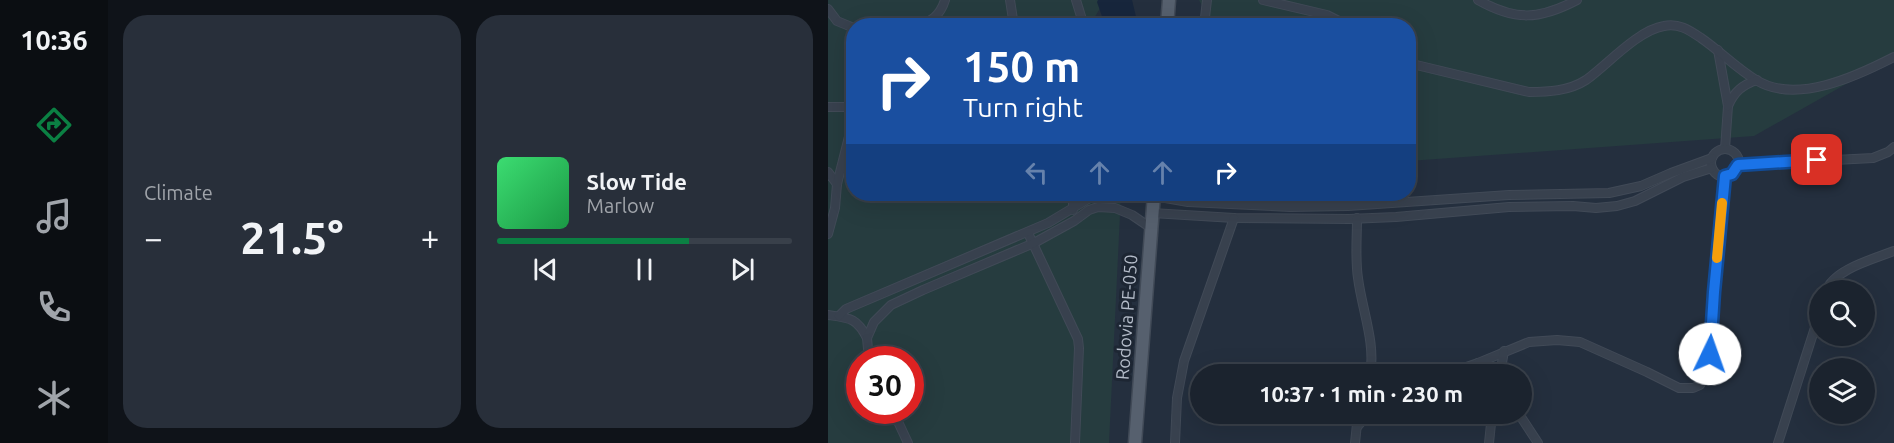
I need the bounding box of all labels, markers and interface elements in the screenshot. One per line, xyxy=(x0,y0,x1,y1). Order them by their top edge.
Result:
text: 10:36 xyxy=(20,25,88,55)
icon: right xyxy=(864,42,942,120)
text: 150 m xyxy=(963,43,1080,90)
text: Turn right xyxy=(963,92,1083,122)
icon: directions xyxy=(33,104,75,146)
pin xyxy=(1791,134,1842,185)
icon: arrive xyxy=(1800,143,1833,176)
icon: left xyxy=(1020,156,1053,189)
icon: ahead xyxy=(1083,156,1116,189)
icon: ahead xyxy=(1146,156,1179,189)
icon: right xyxy=(1209,156,1242,189)
text: Slow Tide xyxy=(587,169,687,194)
text: Climate xyxy=(144,181,213,204)
text: Marlow xyxy=(587,194,654,217)
icon: music xyxy=(33,195,75,237)
text: 21.5° xyxy=(240,212,343,263)
text: − xyxy=(144,219,163,256)
text: + xyxy=(421,219,439,256)
icon: previous xyxy=(529,253,562,286)
icon: pause xyxy=(628,253,661,286)
icon: next xyxy=(726,253,759,286)
street label: Rodovia PE-050 xyxy=(1112,254,1140,380)
map controls xyxy=(1809,280,1875,424)
button: search xyxy=(1809,280,1875,346)
icon: phone xyxy=(33,286,75,328)
position arrow xyxy=(1678,322,1742,386)
speed limit sign: 30 xyxy=(846,346,924,424)
button: layers xyxy=(1809,358,1875,424)
icon: climate xyxy=(33,377,75,419)
text: 10:37 · 1 min · 230 m xyxy=(1259,381,1463,406)

